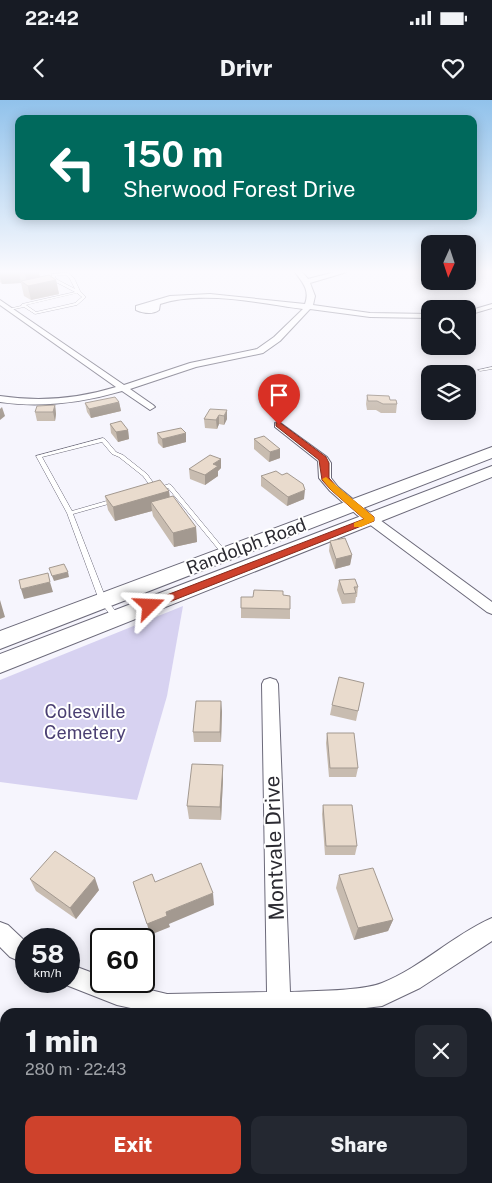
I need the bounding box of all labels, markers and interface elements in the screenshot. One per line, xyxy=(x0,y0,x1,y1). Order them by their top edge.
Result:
text: 22:42 xyxy=(25,7,79,29)
icon: back xyxy=(25,54,53,82)
icon: heart xyxy=(439,54,467,82)
text: Drivr xyxy=(220,55,272,81)
text: 150 m xyxy=(123,134,223,175)
icon: left xyxy=(40,135,105,200)
text: Sherwood Forest Drive xyxy=(123,176,355,202)
north arrow xyxy=(421,235,476,290)
map controls xyxy=(421,235,476,420)
button: search xyxy=(421,300,476,355)
button: layers xyxy=(421,365,476,420)
pin xyxy=(258,374,300,425)
icon: arrive xyxy=(265,381,293,409)
street label: Randolph Road xyxy=(183,513,309,579)
position arrow xyxy=(123,579,175,631)
park label: Colesville Cemetery xyxy=(44,701,126,743)
street label: Montvale Drive xyxy=(259,775,289,921)
speed limit sign: 60 xyxy=(90,928,155,993)
text: 58 xyxy=(31,939,64,969)
text: km/h xyxy=(33,966,62,980)
text: 1 min xyxy=(25,1023,98,1059)
button: close xyxy=(415,1025,467,1077)
text: 280 m · 22:43 xyxy=(25,1060,126,1079)
button: Exit xyxy=(25,1116,241,1174)
button: Share xyxy=(251,1116,467,1174)

